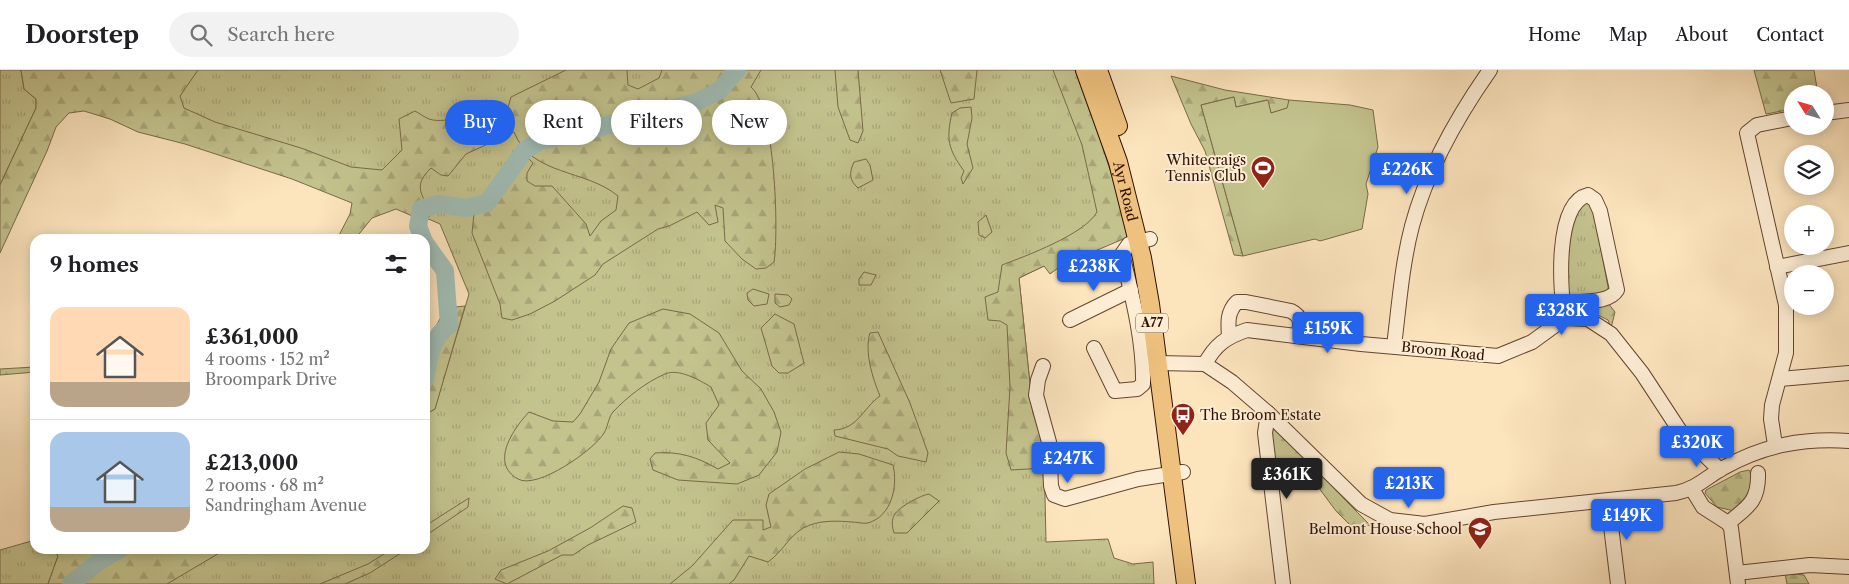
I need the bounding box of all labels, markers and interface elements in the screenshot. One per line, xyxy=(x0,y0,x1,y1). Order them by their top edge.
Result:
search box xyxy=(169,12,519,57)
text: Doorstep xyxy=(25,20,139,49)
icon: search xyxy=(187,21,215,49)
text: Search here xyxy=(227,23,335,46)
text: Home xyxy=(1528,24,1581,46)
text: Map xyxy=(1609,24,1647,46)
text: About xyxy=(1675,24,1728,46)
text: Contact xyxy=(1756,24,1824,46)
north arrow xyxy=(1784,85,1834,135)
map controls xyxy=(1784,85,1834,315)
chip: Buy xyxy=(445,100,515,145)
chip: Rent xyxy=(525,100,601,145)
chip: Filters xyxy=(611,100,702,145)
chip: New xyxy=(712,100,787,145)
button: layers xyxy=(1784,145,1834,195)
place label: Whitecraigs Tennis Club xyxy=(1165,151,1246,185)
pin: £226K xyxy=(1372,152,1442,195)
sports icon: Whitecraigs Tennis Club xyxy=(1250,155,1276,189)
street label: Ayr Road xyxy=(1109,158,1142,224)
text: £226K xyxy=(1381,159,1433,179)
button: + xyxy=(1784,205,1834,255)
icon: filters xyxy=(382,250,410,278)
pin: £238K xyxy=(1059,250,1129,292)
text: 9 homes xyxy=(50,252,139,277)
text: £238K xyxy=(1068,256,1120,276)
button: − xyxy=(1784,265,1834,315)
pin: £328K xyxy=(1527,294,1597,336)
text: £328K xyxy=(1536,300,1588,320)
pin: £159K xyxy=(1293,312,1363,354)
road number: A77 xyxy=(1136,314,1168,332)
text: £159K xyxy=(1303,318,1353,338)
text: £361,000 xyxy=(205,324,299,349)
icon: home xyxy=(90,327,150,387)
street label: Broom Road xyxy=(1400,338,1486,364)
text: 4 rooms · 152 m² xyxy=(205,349,330,369)
text: Broompark Drive xyxy=(205,369,337,389)
bus stop icon: The Broom Estate xyxy=(1170,402,1196,436)
place label: The Broom Estate xyxy=(1200,406,1321,424)
pin: £320K xyxy=(1662,426,1732,468)
text: £320K xyxy=(1671,432,1723,452)
pin: £247K xyxy=(1033,442,1103,484)
text: £247K xyxy=(1043,448,1093,468)
text: £213,000 xyxy=(205,450,299,475)
icon: home xyxy=(90,452,150,512)
pin: £361K xyxy=(1252,458,1322,500)
text: £361K xyxy=(1262,464,1312,484)
pin: £213K xyxy=(1374,466,1444,509)
text: £213K xyxy=(1384,473,1434,493)
text: 2 rooms · 68 m² xyxy=(205,475,324,495)
text: Sandringham Avenue xyxy=(205,495,367,515)
pin: £149K xyxy=(1592,498,1662,541)
text: £149K xyxy=(1602,505,1652,525)
school or university icon: Belmont House School xyxy=(1467,516,1493,550)
place label: Belmont House School xyxy=(1309,520,1462,538)

